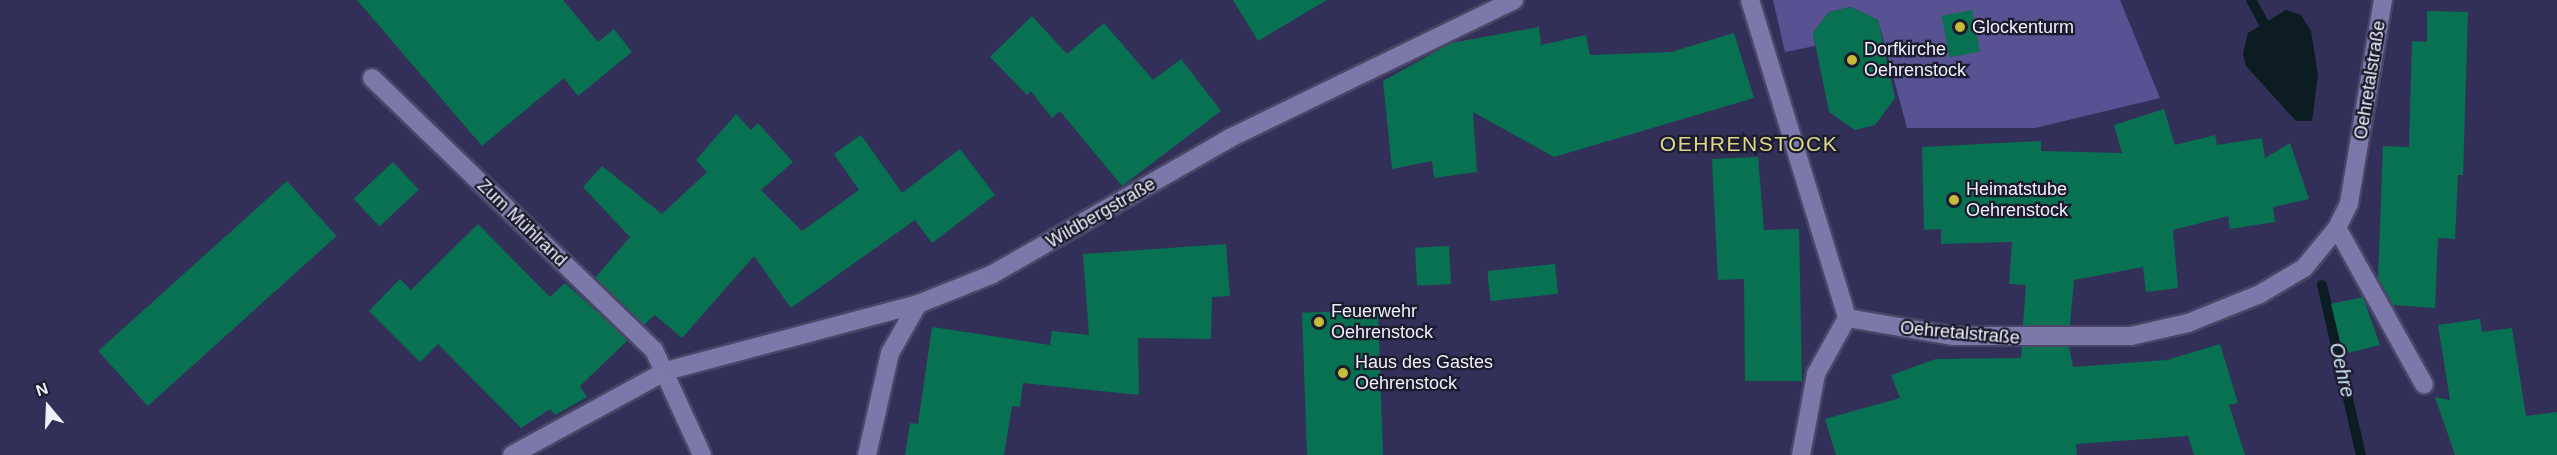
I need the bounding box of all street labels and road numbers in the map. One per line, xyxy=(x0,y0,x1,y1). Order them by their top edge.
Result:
street label: Oehretalstraße xyxy=(2350,19,2390,141)
street label: Wildbergstraße xyxy=(1043,173,1159,253)
street label: Zum Mühlrand xyxy=(473,175,571,271)
street label: Oehretalstraße xyxy=(1899,317,2021,349)

